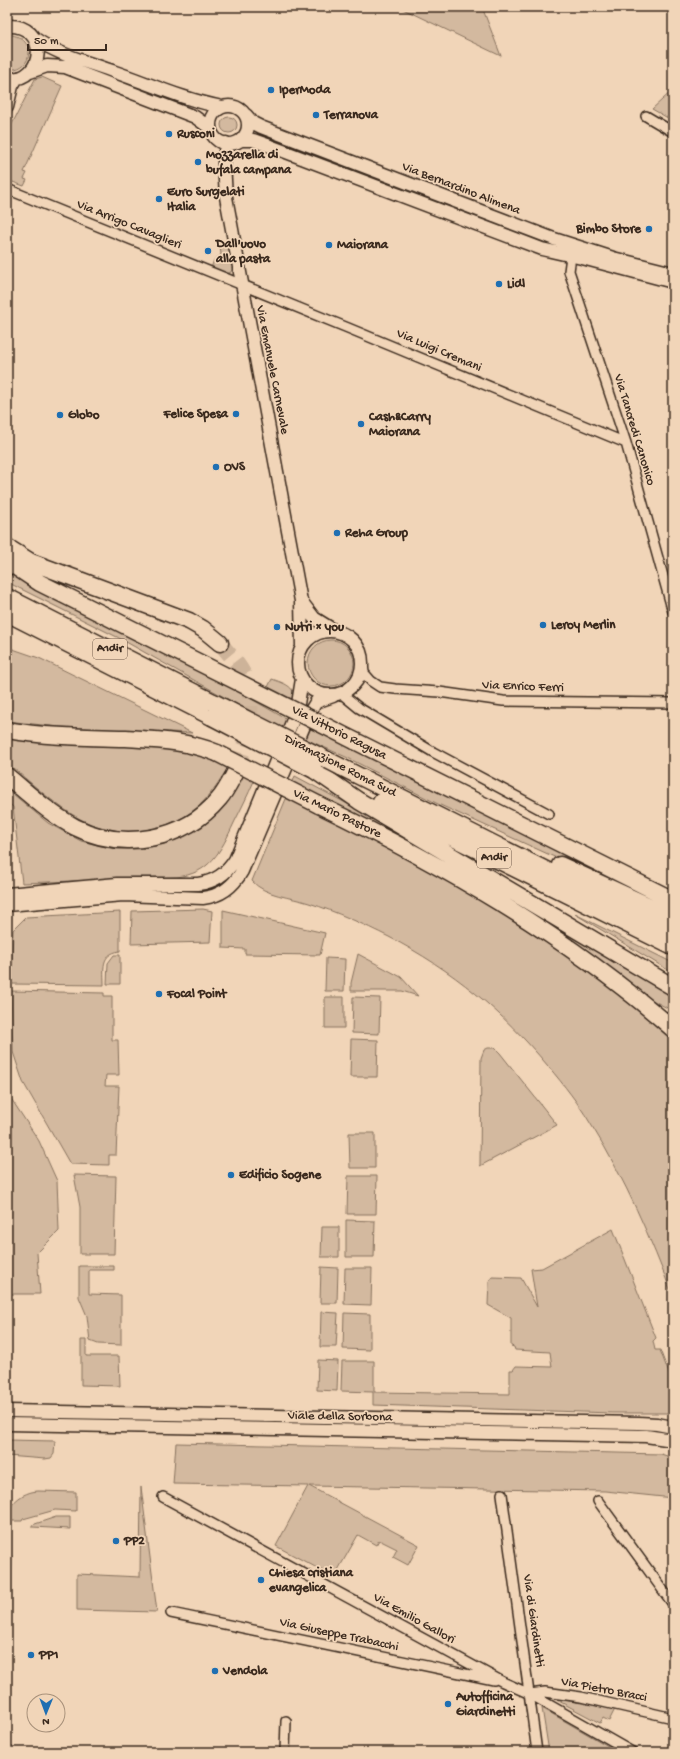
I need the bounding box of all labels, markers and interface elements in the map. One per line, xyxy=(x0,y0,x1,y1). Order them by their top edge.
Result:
scale bar xyxy=(28,26,106,52)
text: 50 m xyxy=(34,35,59,49)
place label: IperModa xyxy=(279,83,331,99)
marker: IperModa xyxy=(266,85,276,95)
place label: Terranova xyxy=(323,108,379,123)
marker: Terranova xyxy=(311,110,321,120)
place label: Rusconi xyxy=(176,127,215,142)
marker: Rusconi xyxy=(164,129,174,139)
place label: Mozzarella di bufala campana xyxy=(205,148,292,179)
marker: Mozzarella di bufala campana xyxy=(193,157,203,167)
street label: Via Bernardino Alimena xyxy=(399,159,523,219)
place label: Euro Surgelati Italia xyxy=(167,185,245,215)
marker: Euro Surgelati Italia xyxy=(154,194,164,204)
street label: Via Arrigo Cavaglieri xyxy=(73,197,184,253)
place label: Bimbo Store xyxy=(575,222,642,237)
marker: Bimbo Store xyxy=(644,224,654,234)
place label: Dall'uovo alla pasta xyxy=(215,237,271,268)
place label: Maiorana xyxy=(337,238,389,253)
marker: Maiorana xyxy=(324,240,334,250)
marker: Dall'uovo alla pasta xyxy=(203,246,213,256)
place label: Lidl xyxy=(507,277,525,292)
marker: Lidl xyxy=(494,279,504,289)
street label: Via Emanuele Carnevale xyxy=(252,303,292,436)
street label: Via Luigi Cremani xyxy=(393,326,484,376)
street label: Via Tancredi Canonico xyxy=(610,372,658,488)
place label: Felice Spesa xyxy=(163,407,229,423)
place label: Globo xyxy=(68,408,100,423)
marker: Felice Spesa xyxy=(231,409,241,419)
marker: Globo xyxy=(55,410,65,420)
place label: Cash&Carry Maiorana xyxy=(368,410,431,440)
marker: Cash&Carry Maiorana xyxy=(356,419,366,429)
place label: OVS xyxy=(224,460,246,475)
marker: OVS xyxy=(211,462,221,472)
place label: Reha Group xyxy=(344,526,408,542)
marker: Reha Group xyxy=(332,528,342,538)
place label: Leroy Merlin xyxy=(551,618,616,633)
place label: Nutri × you xyxy=(285,620,345,635)
marker: Leroy Merlin xyxy=(538,620,548,630)
marker: Nutri × you xyxy=(272,622,282,632)
road number: A1dir xyxy=(93,639,127,659)
street label: Via Enrico Ferri xyxy=(481,678,564,696)
street label: Via Vittorio Ragusa xyxy=(288,702,390,764)
street label: Diramazione Roma Sud xyxy=(281,731,400,801)
street label: Via Mario Pastore xyxy=(290,786,384,842)
road number: A1dir xyxy=(477,848,511,868)
place label: Focal Point xyxy=(166,987,228,1002)
marker: Focal Point xyxy=(154,989,164,999)
place label: Edificio Sogene xyxy=(239,1167,322,1183)
marker: Edificio Sogene xyxy=(226,1170,236,1180)
street label: Viale della Sorbona xyxy=(287,1409,393,1425)
place label: PP2 xyxy=(123,1534,145,1549)
marker: PP2 xyxy=(111,1536,121,1546)
place label: Chiesa cristiana evangelica xyxy=(268,1566,354,1596)
street label: Via di Giardinetti xyxy=(519,1573,547,1668)
marker: Chiesa cristiana evangelica xyxy=(256,1575,266,1585)
street label: Via Emilio Gallori xyxy=(370,1590,458,1648)
street label: Via Giuseppe Trabacchi xyxy=(277,1615,400,1655)
place label: PP1 xyxy=(38,1648,59,1663)
marker: PP1 xyxy=(26,1650,36,1660)
place label: Vendola xyxy=(222,1664,268,1679)
marker: Vendola xyxy=(210,1666,220,1676)
street label: Via Pietro Bracci xyxy=(559,1674,648,1706)
place label: Autofficina Giardinetti xyxy=(455,1689,516,1720)
north arrow xyxy=(26,1693,66,1733)
marker: Autofficina Giardinetti xyxy=(443,1699,453,1709)
text: N xyxy=(42,1715,50,1727)

